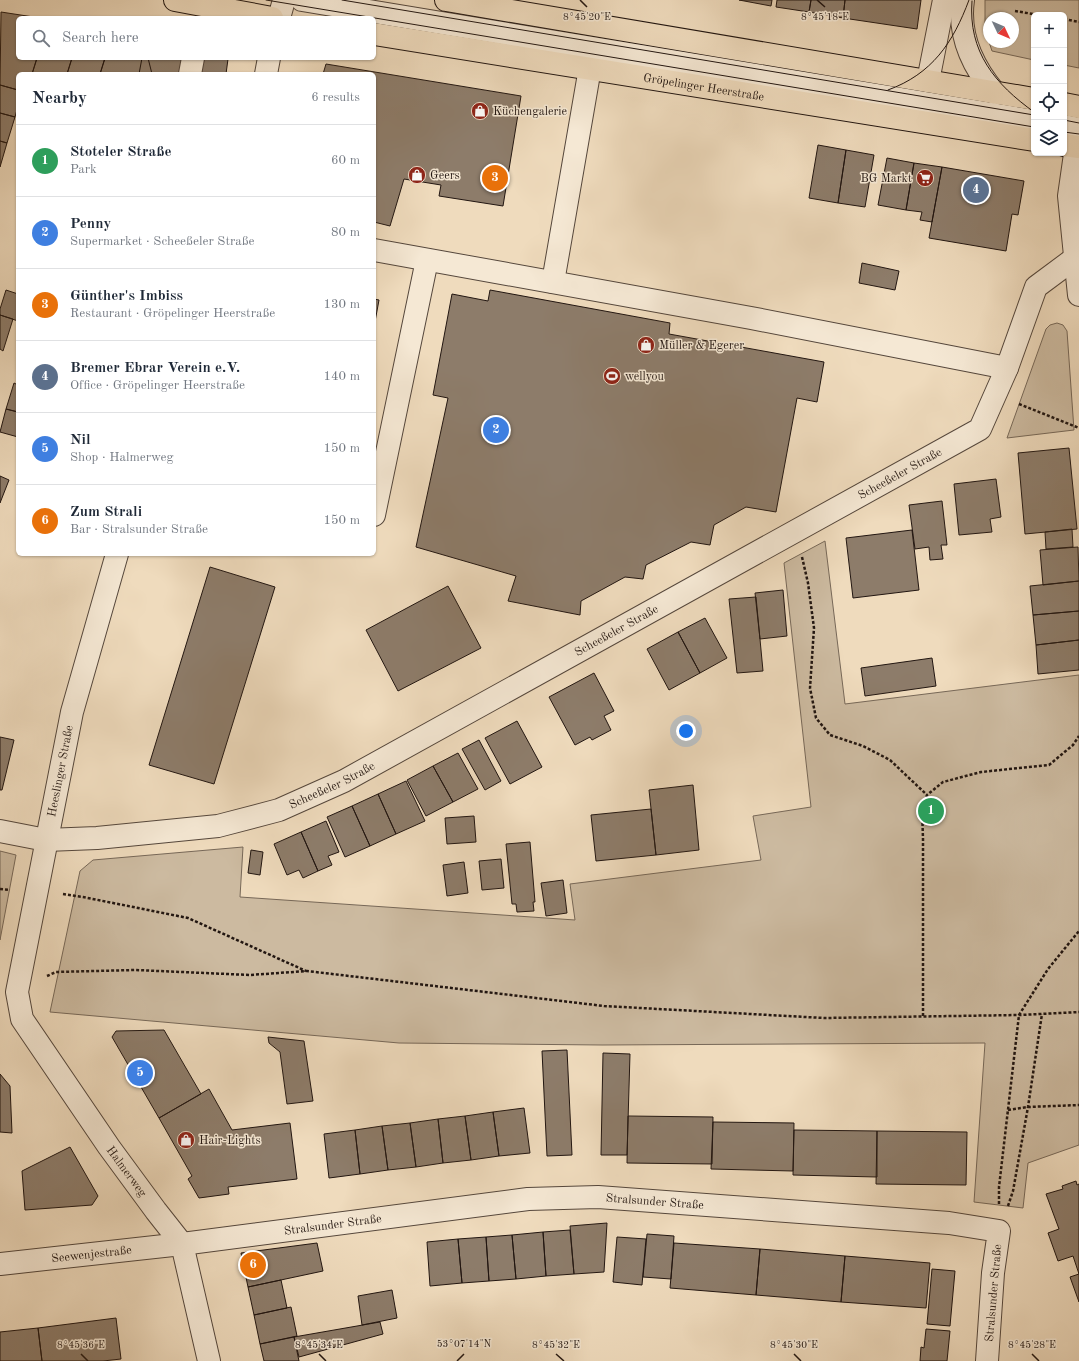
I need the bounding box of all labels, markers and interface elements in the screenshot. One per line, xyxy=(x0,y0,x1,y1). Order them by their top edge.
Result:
text: 8°45'20"E xyxy=(563,12,611,22)
text: 8°45'18"E xyxy=(801,12,849,22)
north arrow xyxy=(983,12,1019,48)
map controls xyxy=(1031,12,1067,156)
button: + xyxy=(1031,12,1067,48)
search box xyxy=(16,16,376,60)
icon: search xyxy=(30,27,52,49)
text: Search here xyxy=(62,31,139,46)
button: − xyxy=(1031,48,1067,84)
street label: Gröpelinger Heerstraße xyxy=(642,72,765,104)
button: locate xyxy=(1031,84,1067,120)
text: Nearby xyxy=(32,90,87,107)
text: 6 results xyxy=(311,91,360,104)
shop icon: Küchengalerie xyxy=(470,101,490,121)
place label: Küchengalerie xyxy=(493,106,568,118)
button: layers xyxy=(1031,120,1067,156)
text: Stoteler Straße xyxy=(70,145,172,160)
text: 1 xyxy=(41,154,49,167)
text: 60 m xyxy=(331,154,360,167)
text: Park xyxy=(70,163,97,176)
pin: 3 xyxy=(482,163,508,193)
shop icon: Geers xyxy=(407,165,427,185)
supermarket icon: BG Markt xyxy=(915,168,935,188)
place label: Geers xyxy=(430,170,460,182)
place label: BG Markt xyxy=(860,173,912,185)
pin: 4 xyxy=(963,175,989,205)
text: Penny xyxy=(70,217,111,232)
text: 2 xyxy=(41,226,49,239)
text: 80 m xyxy=(331,226,360,239)
text: Supermarket · Scheeßeler Straße xyxy=(70,235,255,248)
text: Günther's Imbiss xyxy=(70,289,183,304)
text: 3 xyxy=(41,298,49,311)
text: 130 m xyxy=(323,298,360,311)
text: Restaurant · Gröpelinger Heerstraße xyxy=(70,307,275,320)
shop icon: Müller & Egerer xyxy=(636,335,656,355)
place label: Müller & Egerer xyxy=(659,340,744,352)
text: Bremer Ebrar Verein e.V. xyxy=(70,361,240,376)
sports icon: wellyou xyxy=(602,366,622,386)
text: 4 xyxy=(41,370,49,383)
text: 140 m xyxy=(323,370,360,383)
place label: wellyou xyxy=(625,371,664,383)
text: Office · Gröpelinger Heerstraße xyxy=(70,379,245,392)
pin: 2 xyxy=(483,415,509,445)
text: Nil xyxy=(70,433,91,448)
text: 5 xyxy=(41,442,49,455)
text: 150 m xyxy=(323,442,360,455)
street label: Scheeßeler Straße xyxy=(856,446,945,502)
text: Shop · Halmerweg xyxy=(70,451,174,464)
text: Zum Strali xyxy=(70,505,142,520)
text: 6 xyxy=(41,514,49,527)
text: 150 m xyxy=(323,514,360,527)
text: Bar · Stralsunder Straße xyxy=(70,523,208,536)
street label: Scheeßeler Straße xyxy=(573,603,661,659)
your location xyxy=(676,721,696,741)
street label: Heeslinger Straße xyxy=(46,724,76,818)
street label: Scheeßeler Straße xyxy=(288,760,378,812)
pin: 1 xyxy=(918,796,944,826)
pin: 5 xyxy=(127,1058,153,1088)
shop icon: Hair-Lights xyxy=(176,1130,196,1150)
place label: Hair-Lights xyxy=(199,1135,261,1147)
street label: Halmerweg xyxy=(104,1144,149,1200)
street label: Stralsunder Straße xyxy=(605,1193,705,1212)
street label: Stralsunder Straße xyxy=(283,1213,383,1238)
street label: Stralsunder Straße xyxy=(984,1243,1004,1343)
street label: Seewenjestraße xyxy=(51,1245,133,1265)
pin: 6 xyxy=(240,1250,266,1280)
text: 53°07'14"N xyxy=(437,1339,492,1349)
text: 8°45'36"E xyxy=(57,1340,105,1350)
text: 8°45'34"E xyxy=(295,1340,343,1350)
text: 8°45'32"E xyxy=(532,1340,580,1350)
text: 8°45'30"E xyxy=(770,1340,818,1350)
text: 8°45'28"E xyxy=(1008,1340,1056,1350)

